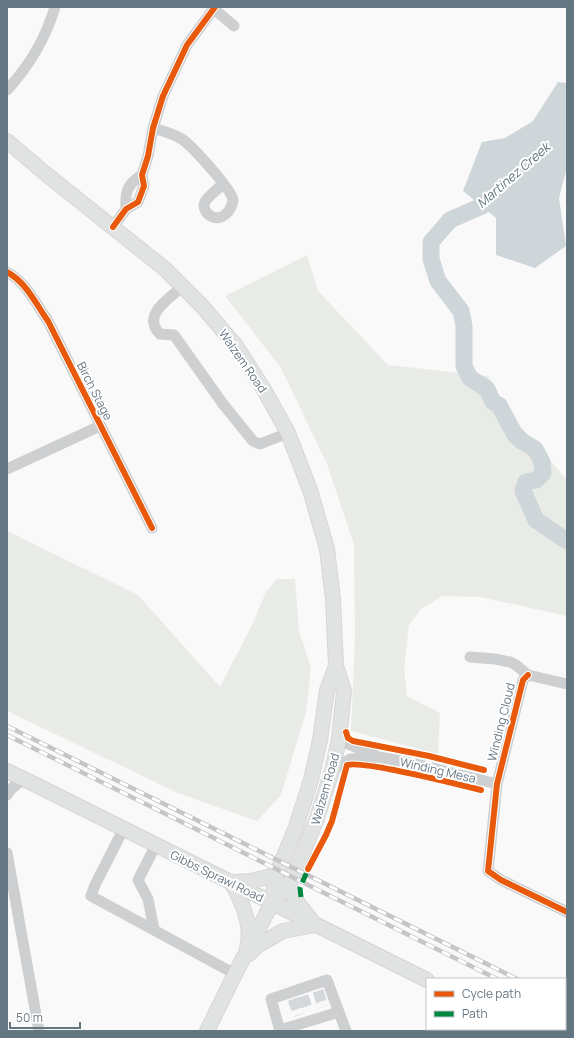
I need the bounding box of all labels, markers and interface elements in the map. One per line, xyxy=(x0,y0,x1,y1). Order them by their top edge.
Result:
water label: Martinez Creek xyxy=(473,137,555,212)
street label: Walzem Road xyxy=(215,326,271,396)
street label: Birch Stage xyxy=(73,359,117,423)
street label: Winding Cloud xyxy=(483,681,519,763)
street label: Walzem Road xyxy=(307,751,343,827)
street label: Winding Mesa xyxy=(398,753,478,787)
street label: Gibbs Sprawl Road xyxy=(167,846,267,906)
legend xyxy=(426,978,566,1030)
text: Cycle path xyxy=(462,985,521,1002)
scale bar xyxy=(10,1004,80,1030)
text: Path xyxy=(462,1005,488,1022)
text: 50 m xyxy=(16,1009,43,1026)

